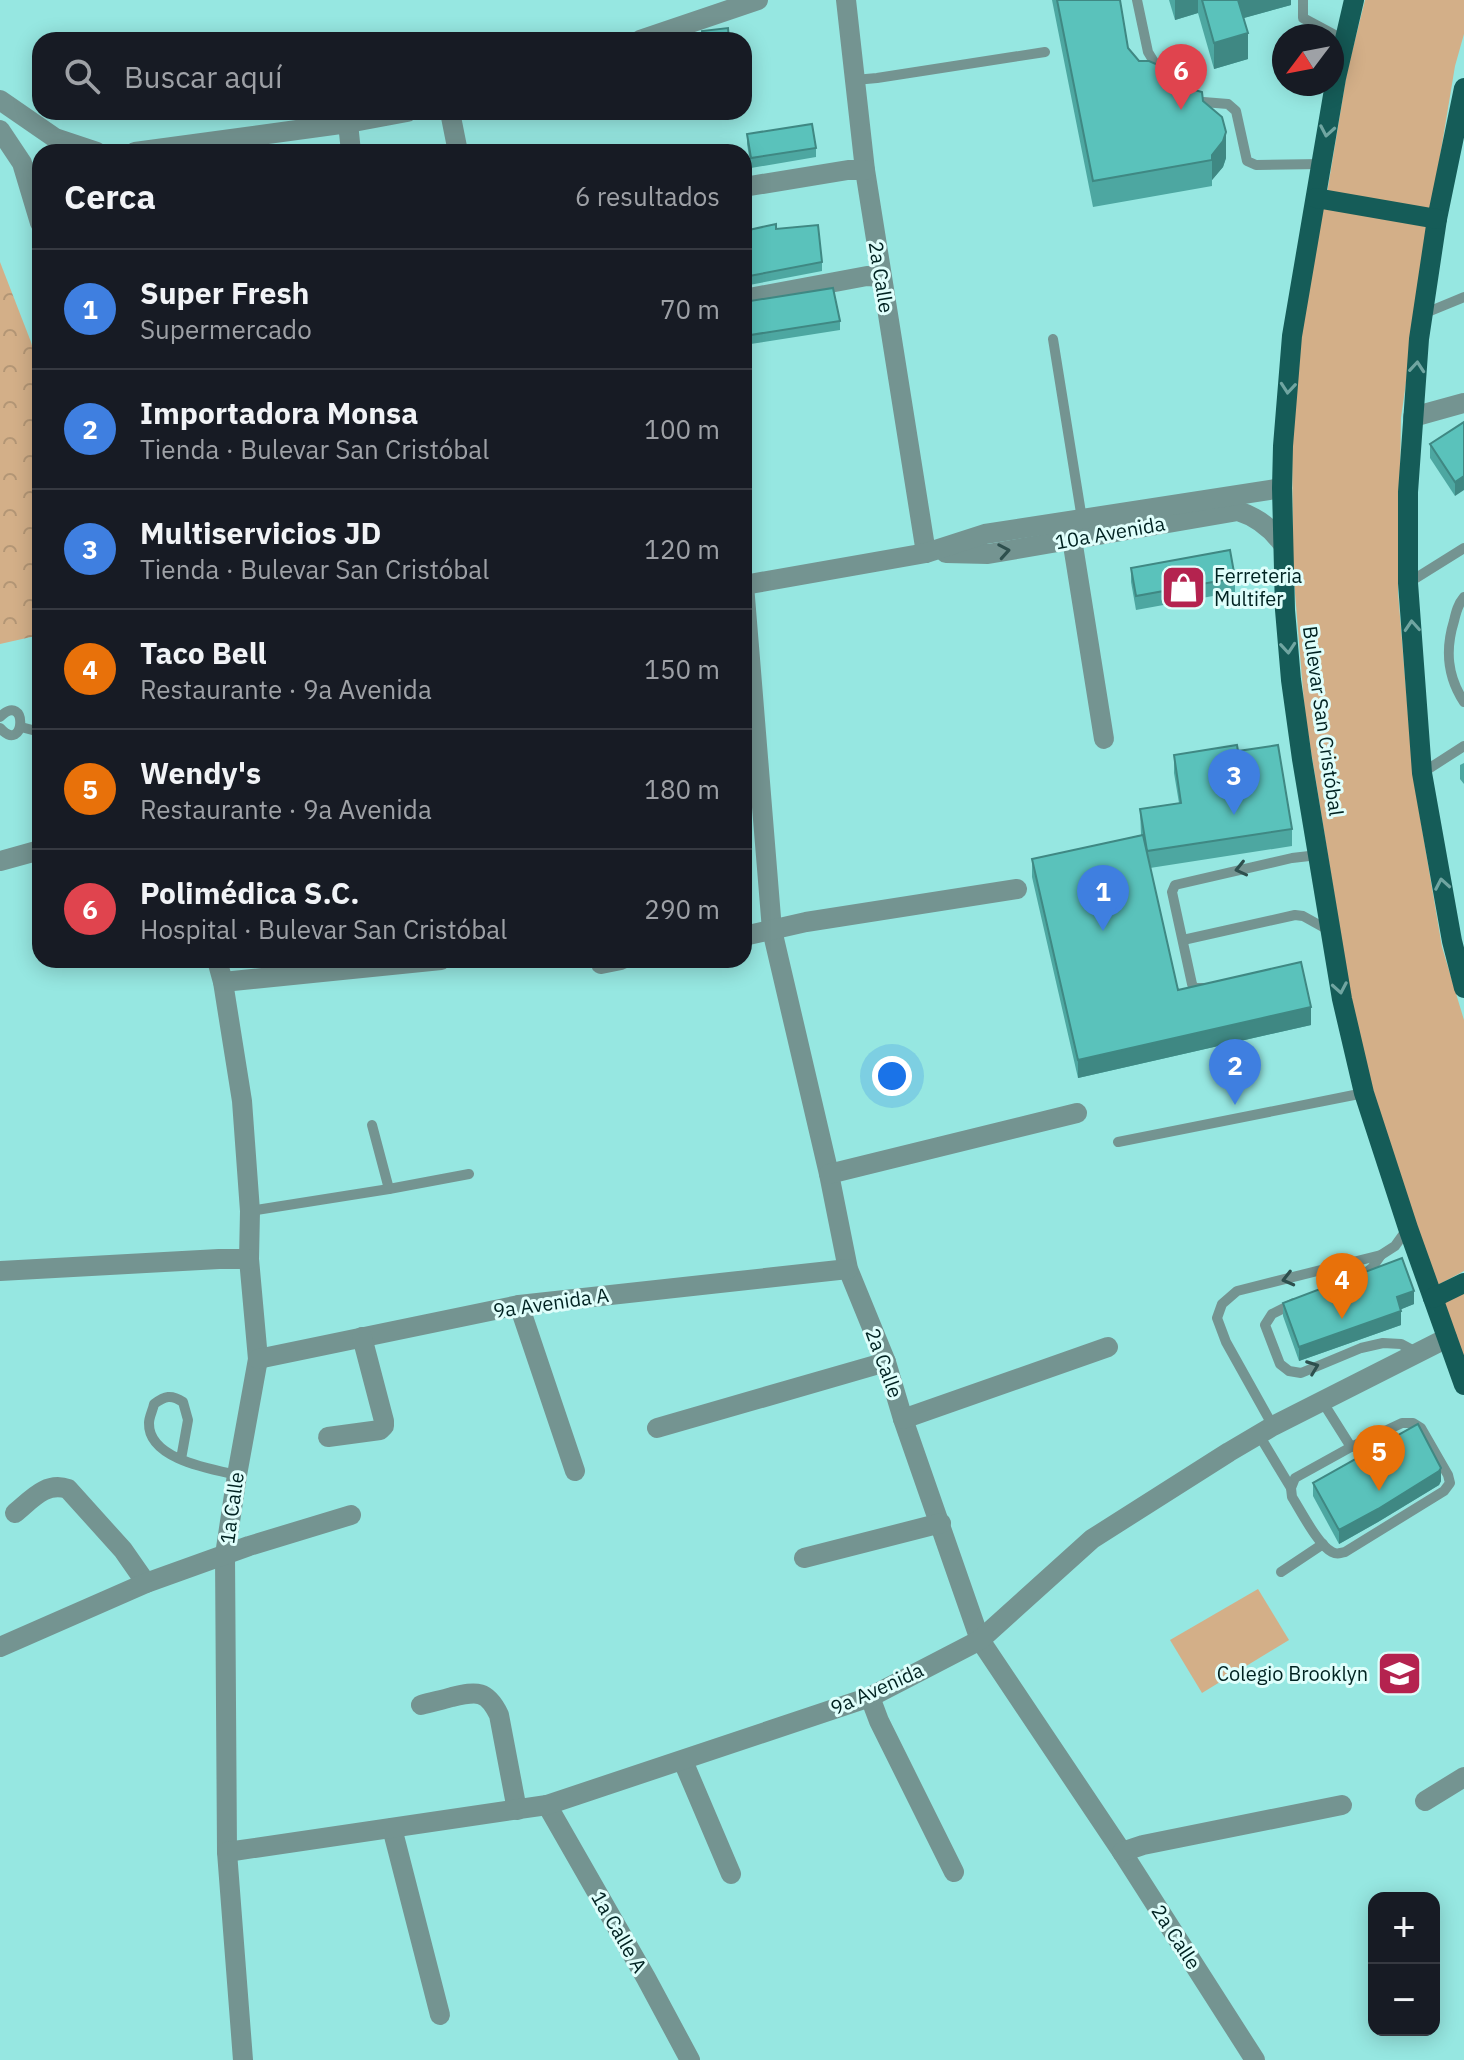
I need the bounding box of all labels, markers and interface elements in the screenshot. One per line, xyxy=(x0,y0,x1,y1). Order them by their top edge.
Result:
north arrow xyxy=(1272,24,1344,96)
search box xyxy=(32,32,752,120)
pin: 6 xyxy=(1155,44,1207,110)
icon: search xyxy=(60,54,104,98)
text: Buscar aquí xyxy=(124,57,282,96)
one-way arrow xyxy=(1319,124,1336,138)
text: Cerca xyxy=(64,174,156,218)
text: 6 resultados xyxy=(575,179,720,213)
street label: 2a Calle xyxy=(863,239,900,315)
text: Super Fresh xyxy=(140,273,309,312)
text: 1 xyxy=(82,292,98,326)
text: 70 m xyxy=(660,292,720,326)
text: Supermercado xyxy=(140,312,312,346)
one-way arrow xyxy=(1408,360,1425,373)
one-way arrow xyxy=(1280,382,1297,395)
text: Importadora Monsa xyxy=(140,393,418,432)
text: 2 xyxy=(82,412,98,446)
text: 100 m xyxy=(644,412,720,446)
text: Tienda · Bulevar San Cristóbal xyxy=(140,432,489,466)
street label: 10a Avenida xyxy=(1053,510,1167,555)
text: Multiservicios JD xyxy=(140,513,381,552)
text: 3 xyxy=(82,532,98,566)
text: 120 m xyxy=(644,532,720,566)
one-way arrow xyxy=(997,543,1011,560)
text: Tienda · Bulevar San Cristóbal xyxy=(140,552,489,586)
place label: Ferreteria Multifer xyxy=(1214,562,1302,612)
shop icon: Ferreteria Multifer xyxy=(1159,563,1207,611)
one-way arrow xyxy=(1404,619,1421,632)
street label: Bulevar San Cristóbal xyxy=(1297,624,1350,818)
text: Taco Bell xyxy=(140,633,267,672)
one-way arrow xyxy=(1279,642,1296,655)
text: 4 xyxy=(82,652,98,686)
text: 150 m xyxy=(644,652,720,686)
text: Restaurante · 9a Avenida xyxy=(140,672,432,706)
pin: 3 xyxy=(1208,749,1260,815)
text: Wendy's xyxy=(140,753,261,792)
text: 5 xyxy=(82,772,98,806)
text: 180 m xyxy=(644,772,720,806)
text: Restaurante · 9a Avenida xyxy=(140,792,432,826)
one-way arrow xyxy=(1235,860,1248,877)
pin: 1 xyxy=(1077,865,1129,931)
text: Polimédica S.C. xyxy=(140,873,359,912)
one-way arrow xyxy=(1434,877,1451,891)
text: 6 xyxy=(82,892,98,926)
text: 290 m xyxy=(644,892,720,926)
text: Hospital · Bulevar San Cristóbal xyxy=(140,912,507,946)
one-way arrow xyxy=(1331,981,1348,994)
pin: 2 xyxy=(1209,1039,1261,1105)
your location xyxy=(872,1056,912,1096)
pin: 4 xyxy=(1316,1253,1368,1319)
one-way arrow xyxy=(1282,1269,1296,1286)
street label: 9a Avenida A xyxy=(491,1281,611,1324)
street label: 2a Calle xyxy=(859,1324,910,1401)
one-way arrow xyxy=(1305,1360,1319,1377)
pin: 5 xyxy=(1353,1425,1405,1491)
street label: 1a Calle xyxy=(213,1470,250,1546)
school or university icon: Colegio Brooklyn xyxy=(1375,1650,1423,1698)
street label: 9a Avenida xyxy=(826,1656,928,1721)
place label: Colegio Brooklyn xyxy=(1217,1660,1368,1687)
street label: 1a Calle A xyxy=(585,1886,654,1978)
map controls xyxy=(1368,1892,1440,2036)
button: + xyxy=(1368,1892,1440,1964)
street label: 2a Calle xyxy=(1145,1899,1207,1974)
button: − xyxy=(1368,1964,1440,2036)

